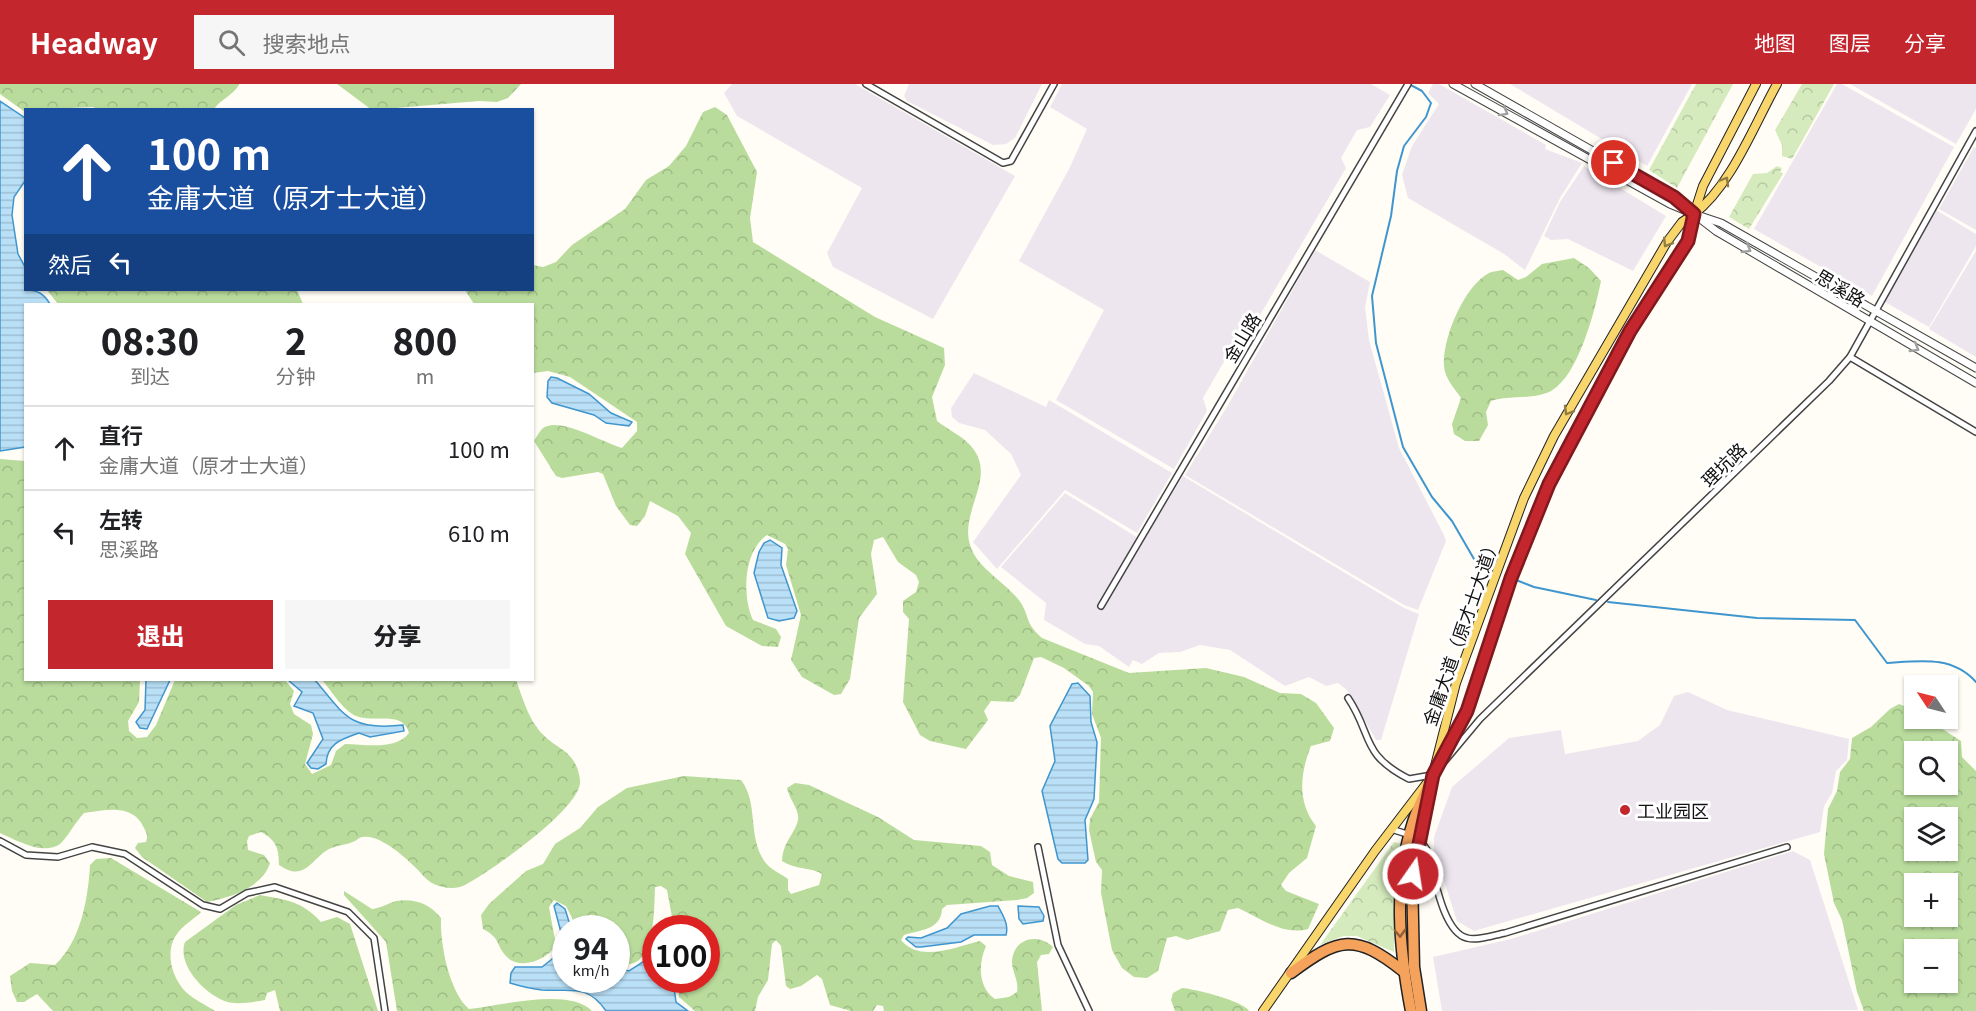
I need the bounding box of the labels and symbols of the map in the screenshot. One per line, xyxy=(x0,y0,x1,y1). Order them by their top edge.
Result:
one-way arrow xyxy=(1498,105,1508,116)
pin xyxy=(1588,137,1639,188)
one-way arrow xyxy=(1717,177,1729,187)
one-way arrow xyxy=(1662,237,1674,247)
one-way arrow xyxy=(1741,242,1751,253)
street label: 思溪路 xyxy=(1811,262,1871,312)
street label: 金山路 xyxy=(1216,307,1266,367)
one-way arrow xyxy=(1909,340,1919,352)
one-way arrow xyxy=(1564,405,1576,415)
street label: 理坑路 xyxy=(1695,436,1751,492)
street label: 金庸大道（原才士大道） xyxy=(1415,533,1505,729)
north arrow xyxy=(1904,675,1958,729)
place label: 工业园区 xyxy=(1637,797,1709,823)
marker: 工业园区 xyxy=(1618,803,1632,817)
position arrow xyxy=(1381,842,1445,906)
speed limit sign: 100 xyxy=(642,915,720,993)
one-way arrow xyxy=(1394,928,1406,937)

